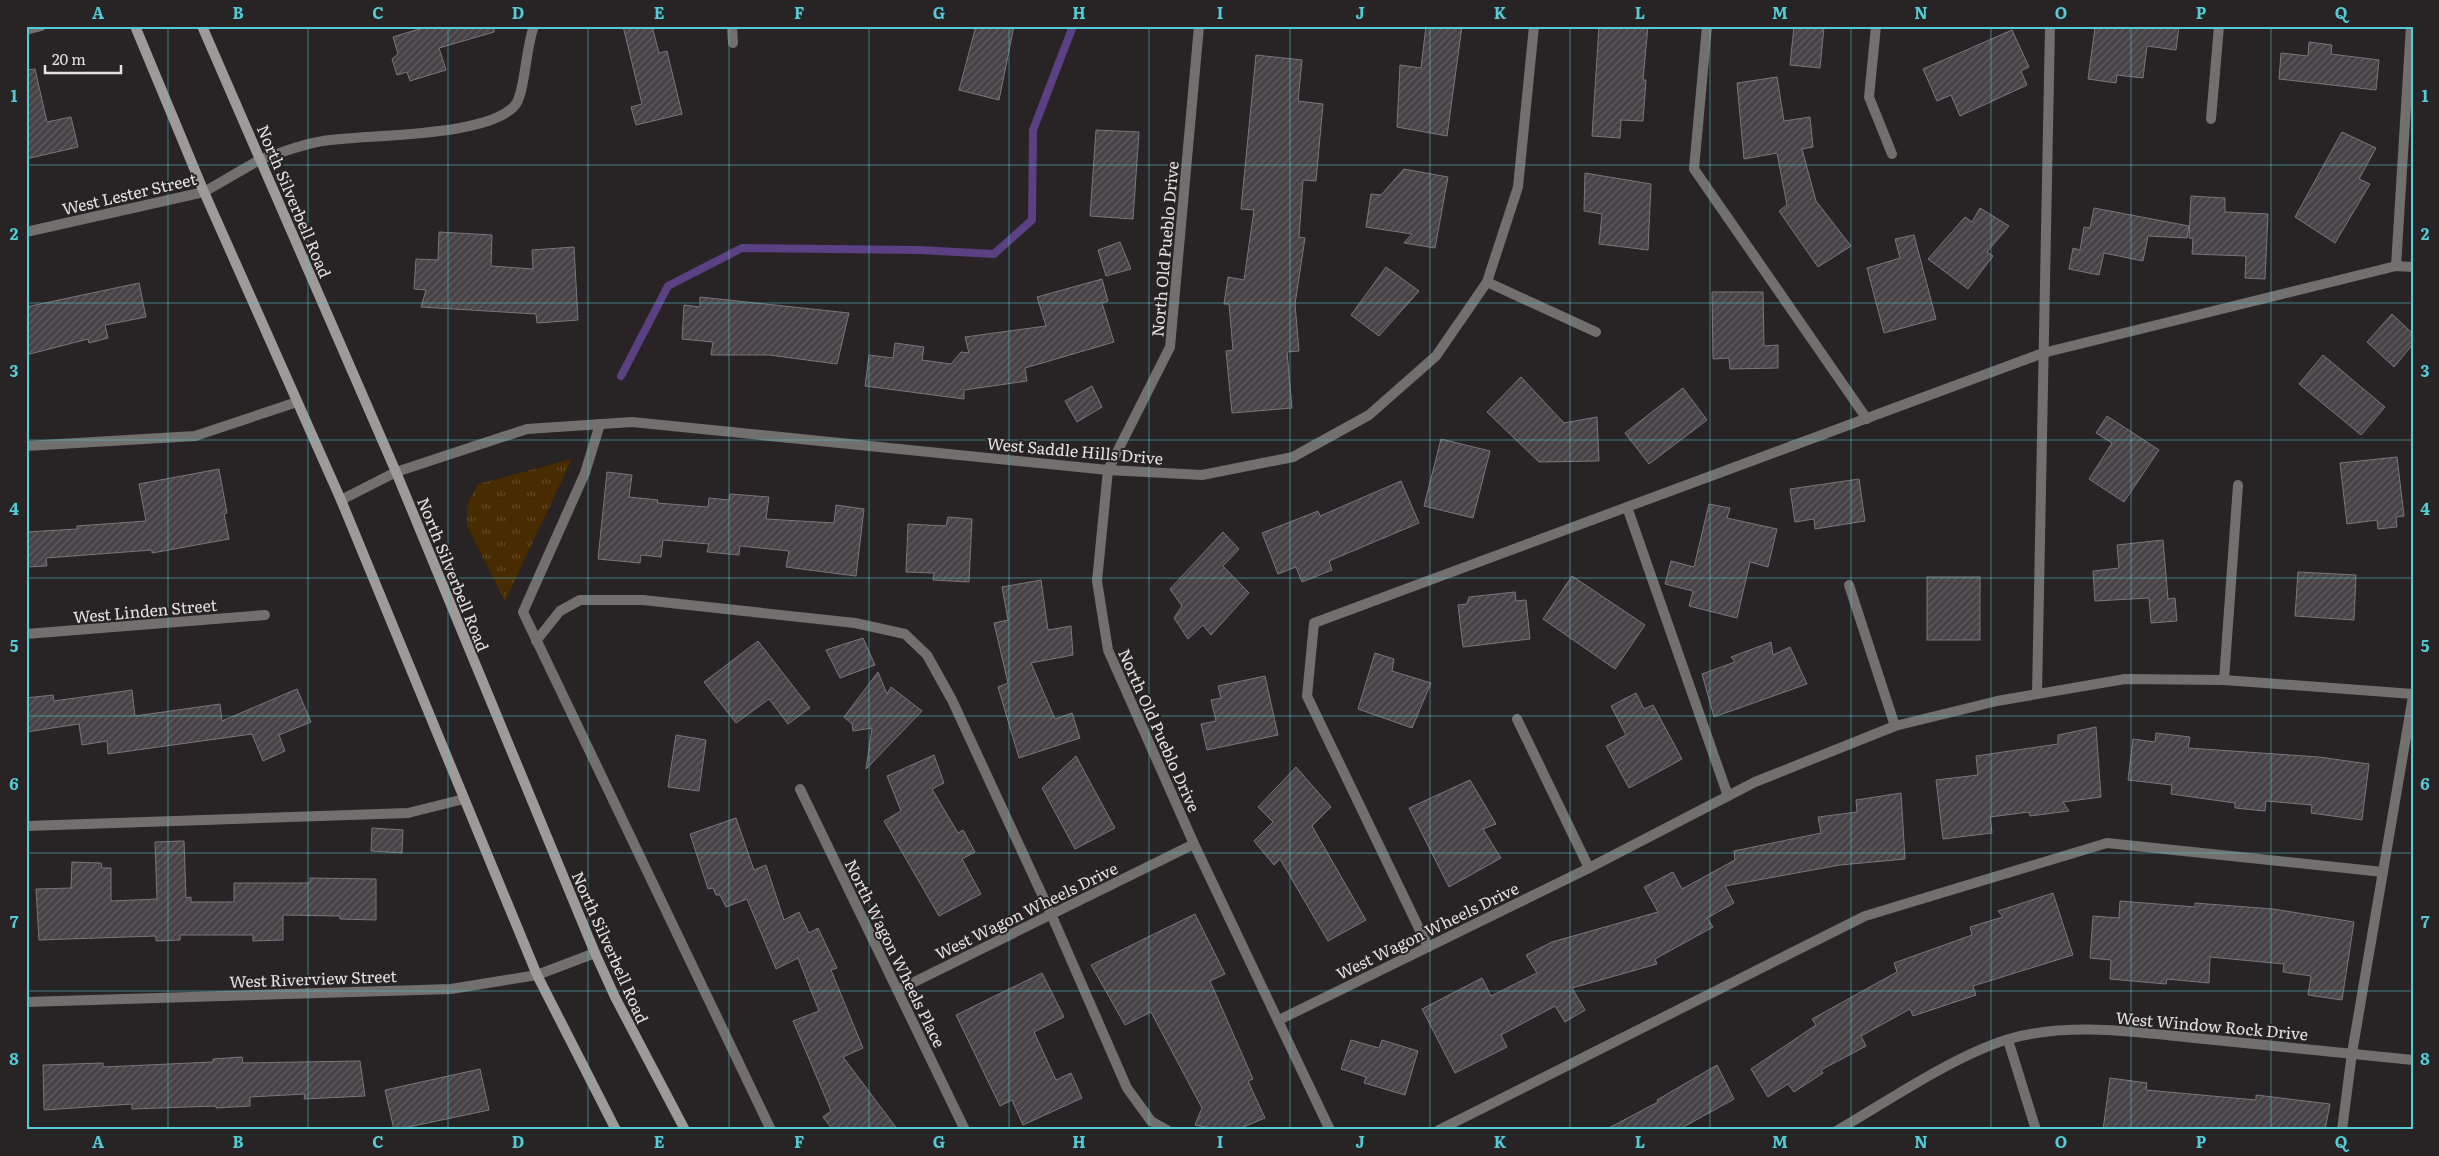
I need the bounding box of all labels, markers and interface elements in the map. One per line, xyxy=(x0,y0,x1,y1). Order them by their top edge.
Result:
text: A xyxy=(92,0,104,24)
text: B xyxy=(232,0,244,24)
text: C xyxy=(372,0,384,24)
text: D xyxy=(512,0,524,24)
text: E xyxy=(654,0,665,24)
text: F xyxy=(794,0,804,24)
text: G xyxy=(933,0,945,24)
text: H xyxy=(1072,0,1086,24)
text: I xyxy=(1217,0,1223,24)
text: J xyxy=(1355,0,1365,24)
text: K xyxy=(1494,0,1507,24)
text: L xyxy=(1635,0,1645,24)
text: M xyxy=(1772,0,1788,24)
text: N xyxy=(1914,0,1928,24)
text: O xyxy=(2055,0,2067,24)
text: P xyxy=(2196,0,2207,24)
text: Q xyxy=(2335,0,2350,24)
scale bar xyxy=(45,42,121,74)
text: 20 m xyxy=(52,47,86,70)
text: 1 xyxy=(11,83,18,107)
text: 1 xyxy=(2422,83,2429,107)
street label: North Silverbell Road xyxy=(252,121,338,281)
street label: North Old Pueblo Drive xyxy=(1144,160,1184,338)
street label: West Lester Street xyxy=(59,166,199,220)
text: 2 xyxy=(10,221,19,245)
text: 2 xyxy=(2421,221,2430,245)
text: 3 xyxy=(10,358,19,382)
text: 3 xyxy=(2421,358,2430,382)
street label: West Saddle Hills Drive xyxy=(986,430,1164,470)
street label: North Silverbell Road xyxy=(412,493,496,655)
text: 4 xyxy=(9,496,19,520)
text: 4 xyxy=(2420,496,2430,520)
street label: West Linden Street xyxy=(72,592,218,628)
text: 5 xyxy=(10,633,19,657)
text: 5 xyxy=(2421,633,2430,657)
street label: North Old Pueblo Drive xyxy=(1113,644,1207,816)
text: 6 xyxy=(9,771,19,795)
text: 6 xyxy=(2420,771,2430,795)
street label: North Wagon Wheels Place xyxy=(840,855,952,1051)
street label: West Wagon Wheels Drive xyxy=(931,855,1121,965)
street label: North Silverbell Road xyxy=(567,867,655,1027)
street label: West Wagon Wheels Drive xyxy=(1332,875,1522,985)
text: 7 xyxy=(10,909,19,933)
text: 7 xyxy=(2421,909,2430,933)
street label: West Riverview Street xyxy=(229,963,398,993)
street label: West Window Rock Drive xyxy=(2115,1005,2309,1045)
text: 8 xyxy=(9,1046,19,1070)
text: 8 xyxy=(2420,1046,2430,1070)
text: A xyxy=(92,1129,104,1153)
text: B xyxy=(232,1129,244,1153)
text: C xyxy=(372,1129,384,1153)
text: D xyxy=(512,1129,524,1153)
text: E xyxy=(654,1129,665,1153)
text: F xyxy=(794,1129,804,1153)
text: G xyxy=(933,1129,945,1153)
text: H xyxy=(1072,1129,1086,1153)
text: I xyxy=(1217,1129,1223,1153)
text: J xyxy=(1355,1129,1365,1153)
text: K xyxy=(1494,1129,1507,1153)
text: L xyxy=(1635,1129,1645,1153)
text: M xyxy=(1772,1129,1788,1153)
text: N xyxy=(1914,1129,1928,1153)
text: O xyxy=(2055,1129,2067,1153)
text: P xyxy=(2196,1129,2207,1153)
text: Q xyxy=(2335,1129,2350,1153)

